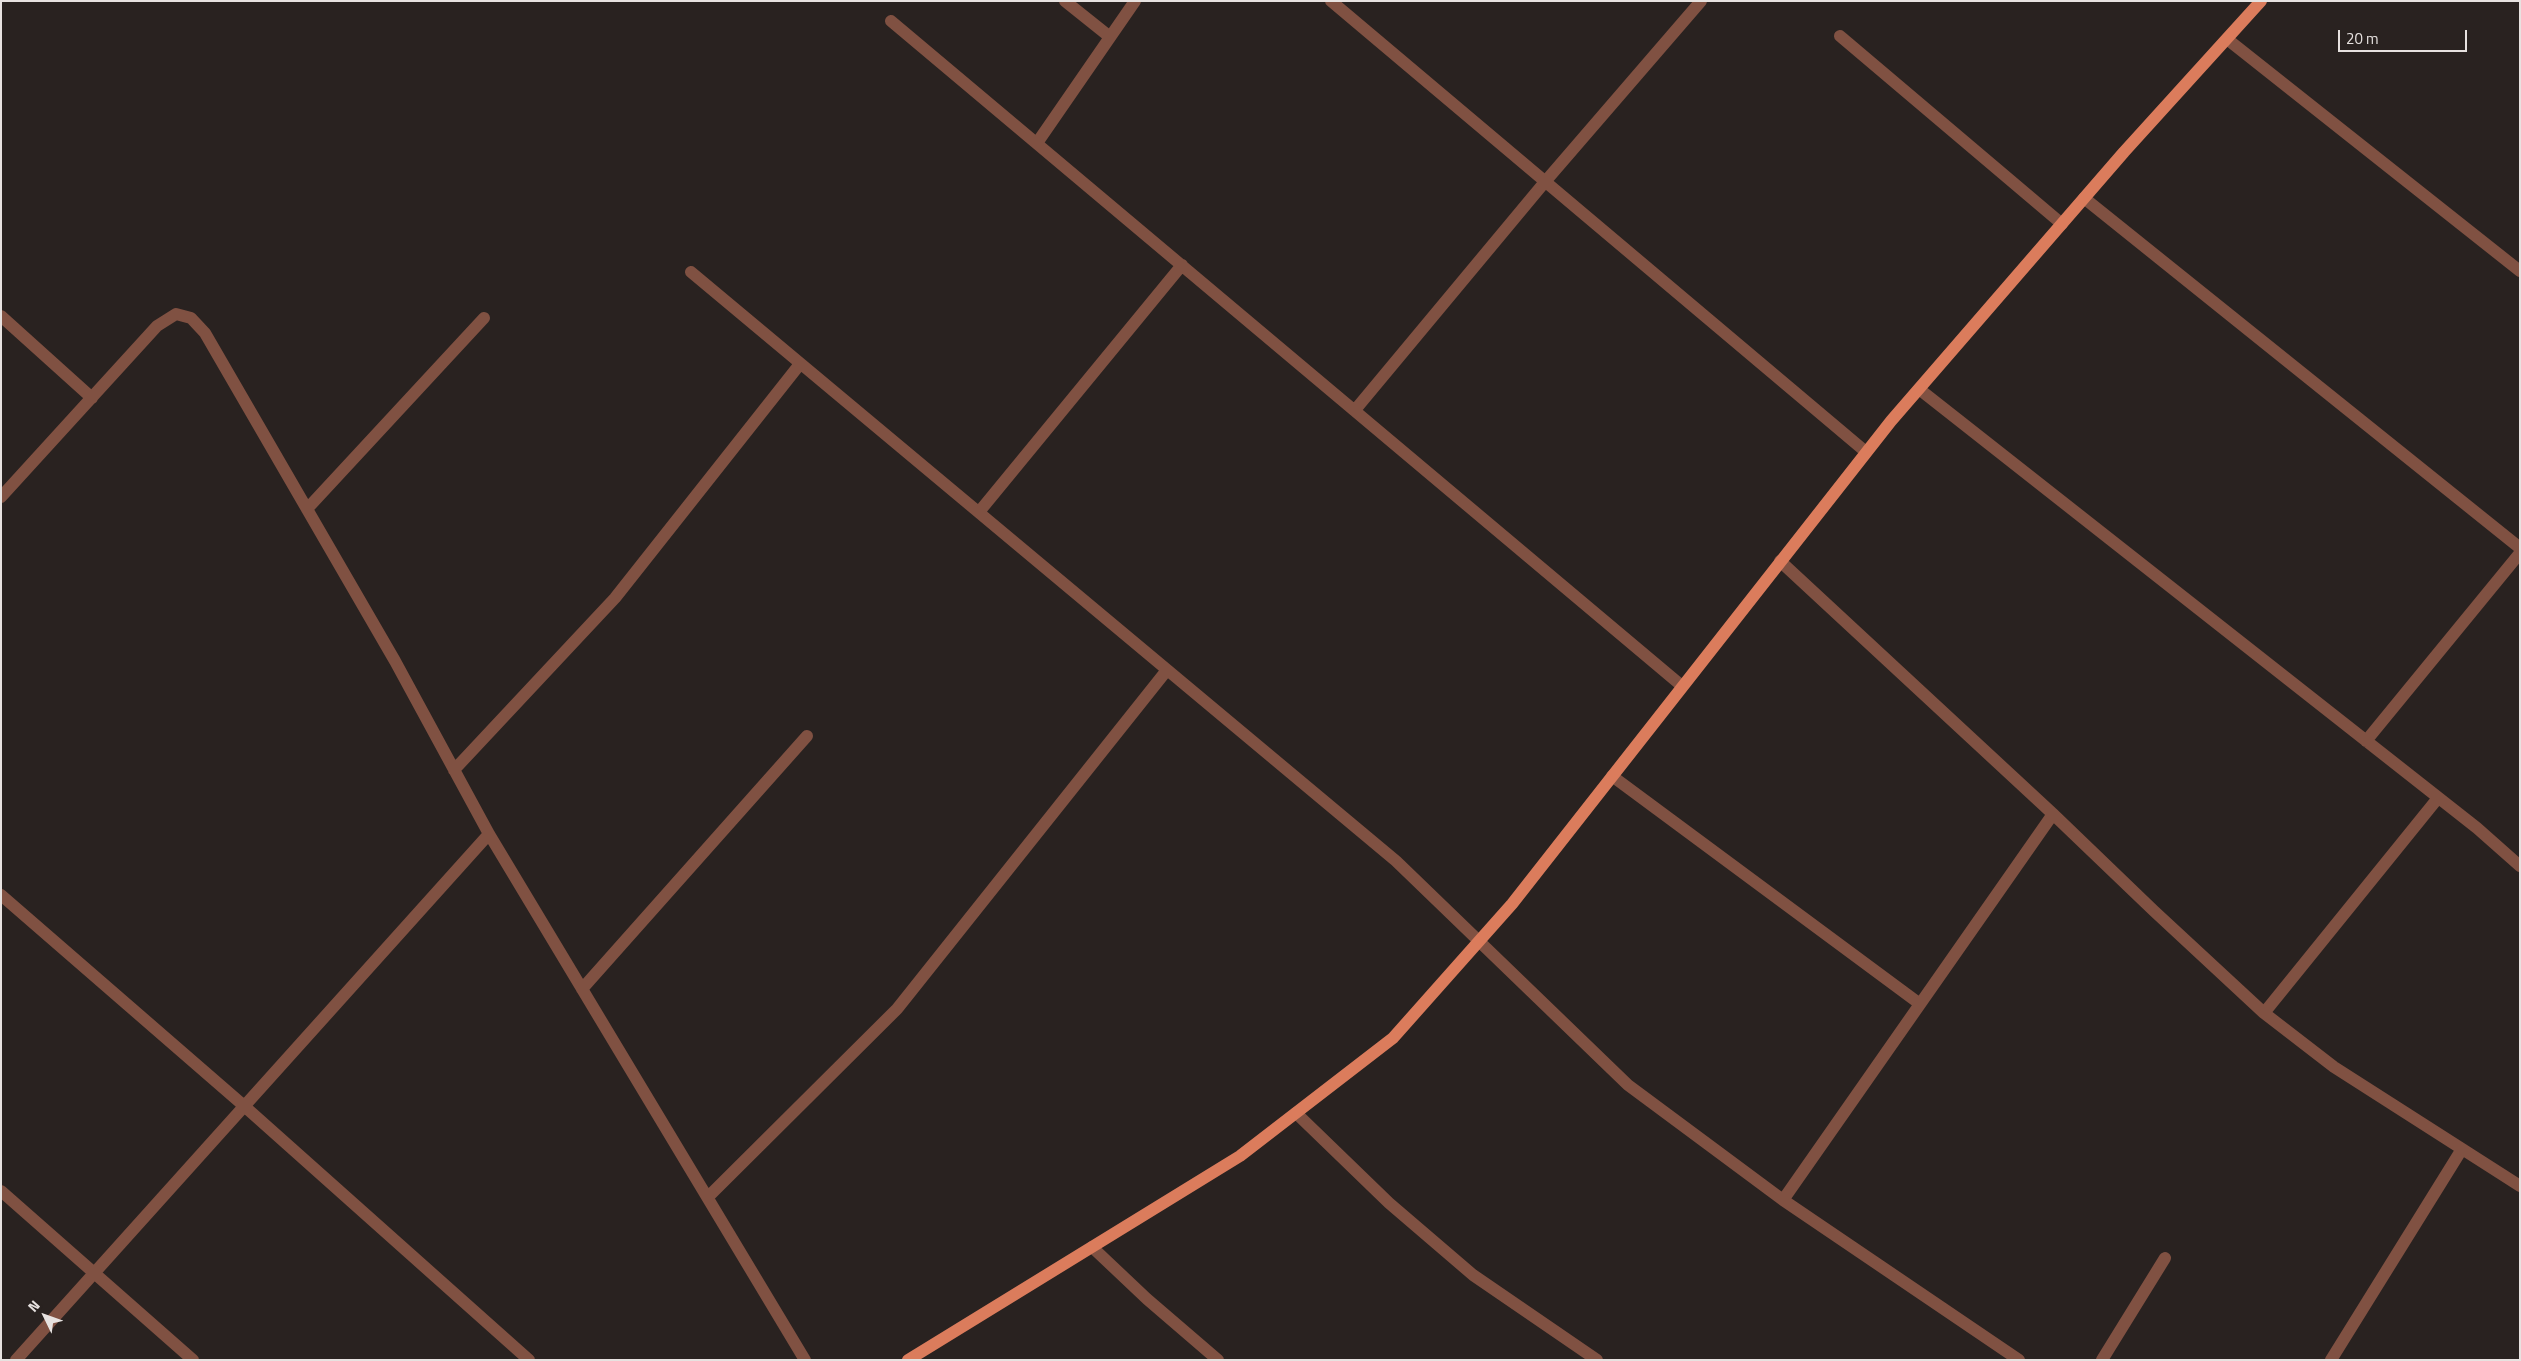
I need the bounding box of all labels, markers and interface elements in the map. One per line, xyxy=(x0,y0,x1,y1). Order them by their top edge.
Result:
scale bar xyxy=(2341,20,2470,52)
text: 20 m xyxy=(2346,27,2379,50)
north arrow xyxy=(20,1291,70,1341)
text: N xyxy=(22,1295,45,1316)

